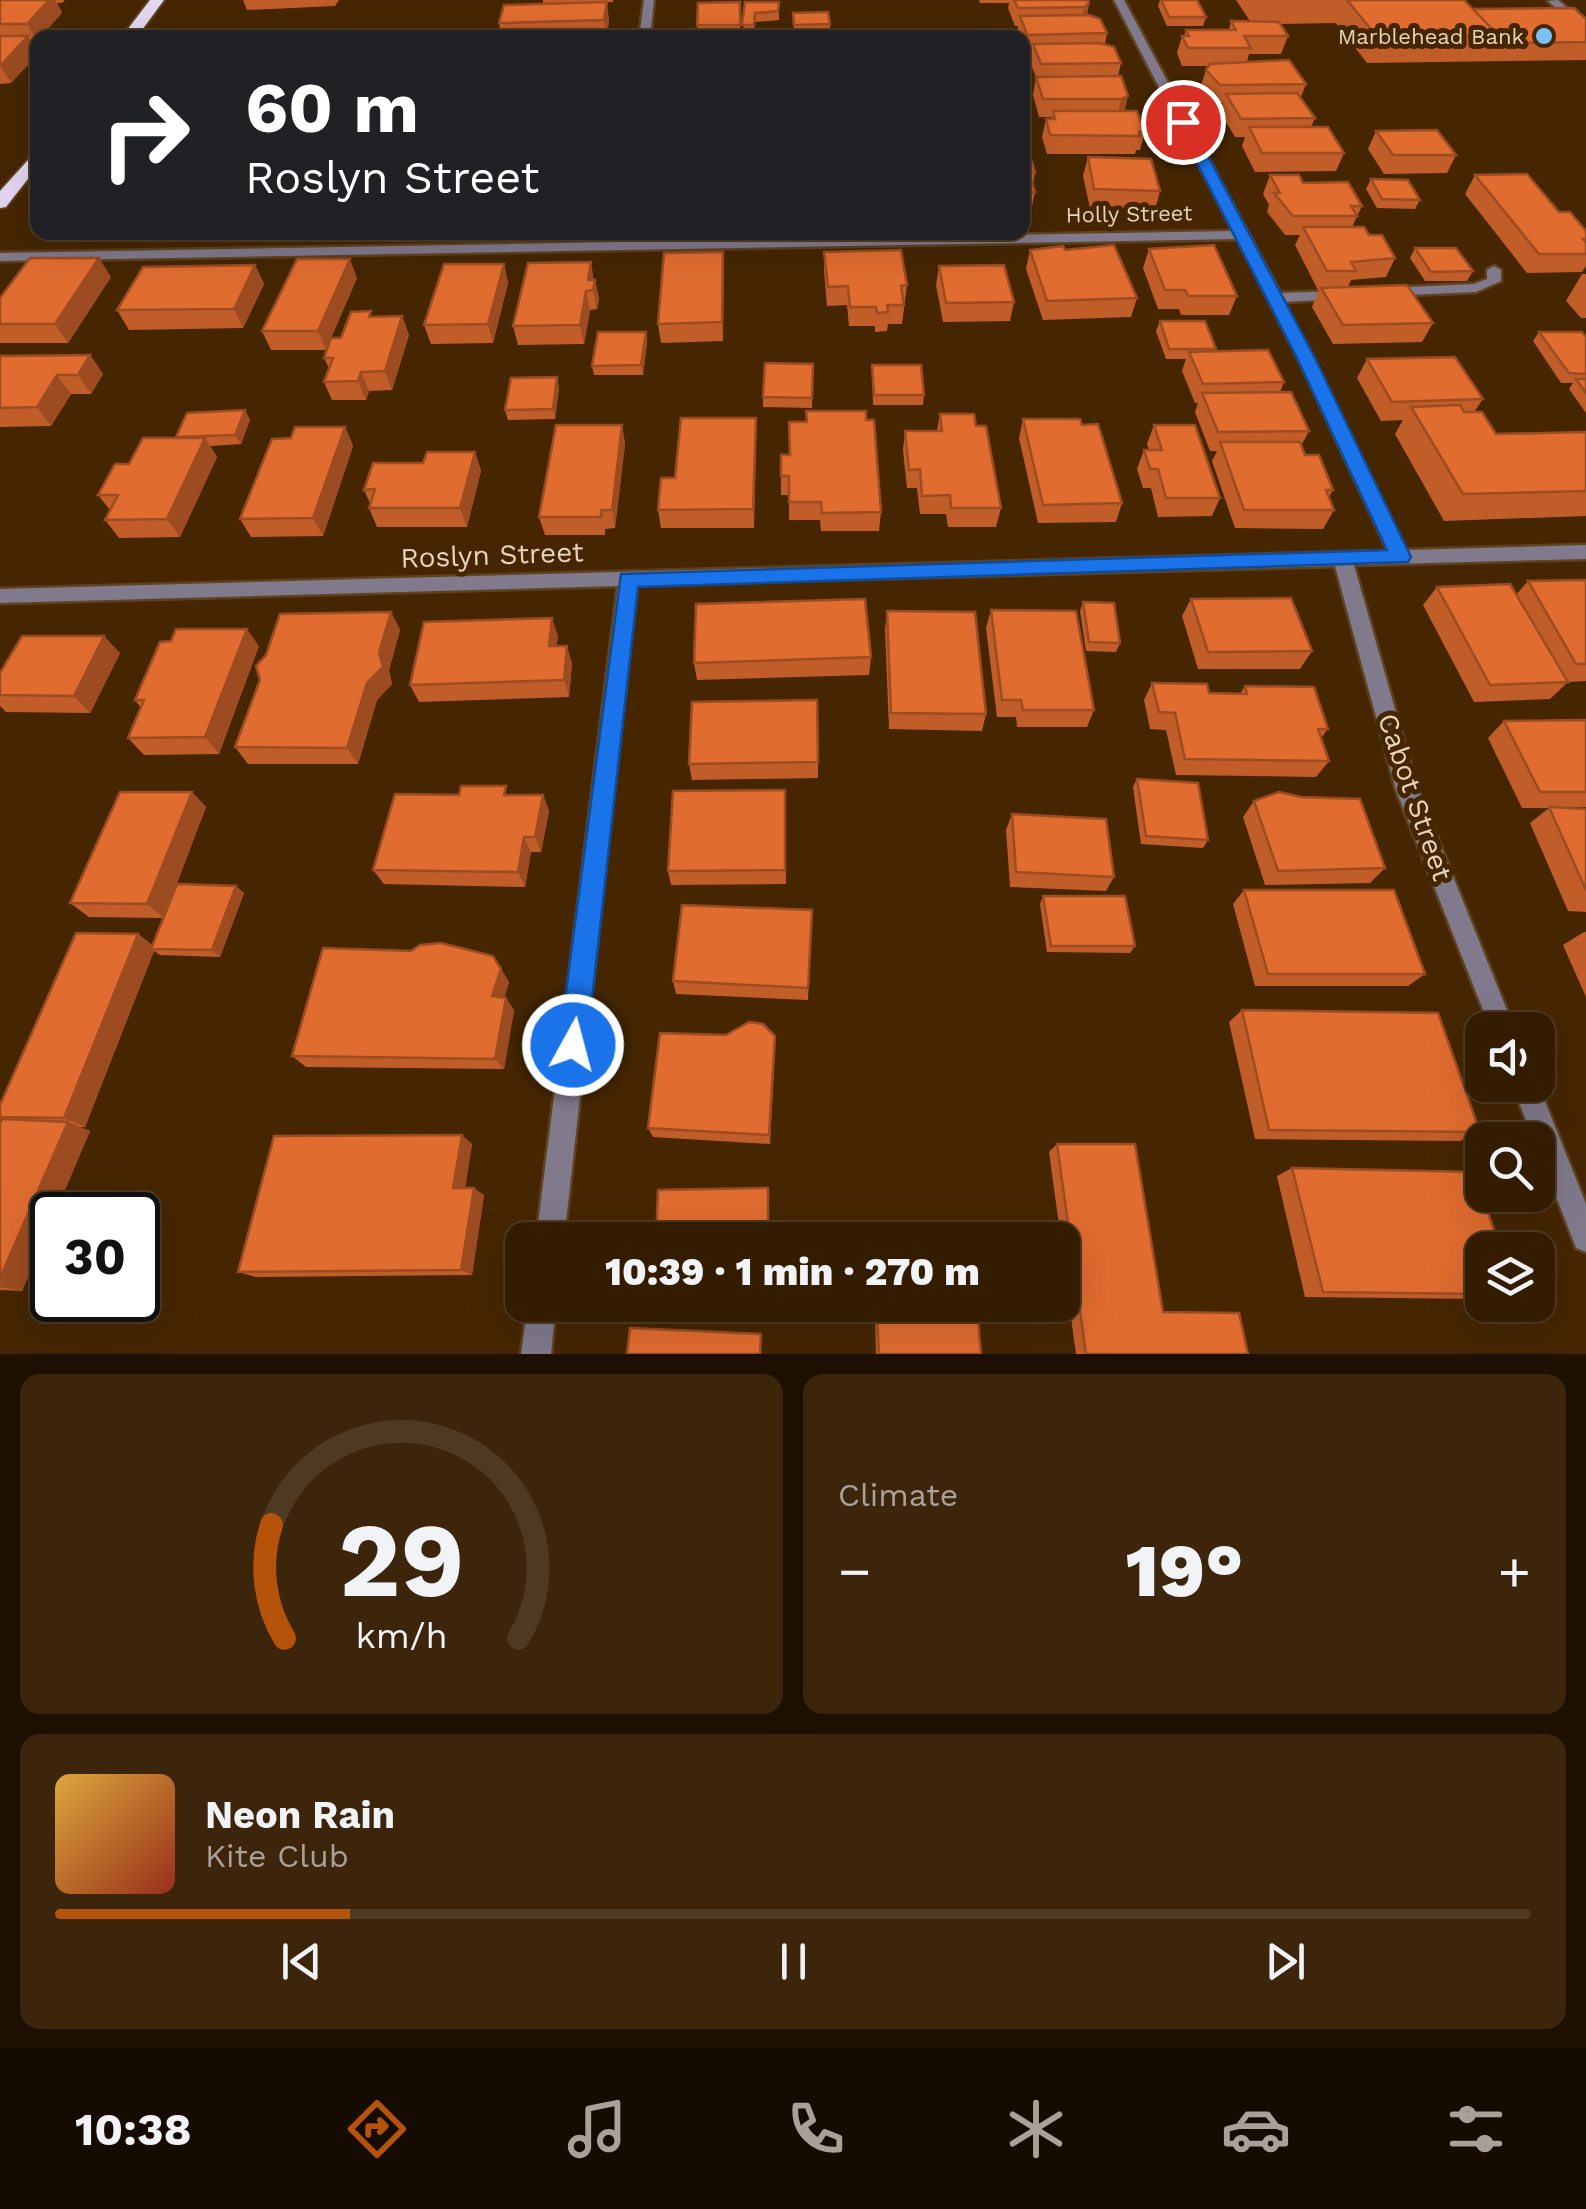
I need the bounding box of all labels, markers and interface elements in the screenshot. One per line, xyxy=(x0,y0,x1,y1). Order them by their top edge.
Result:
place label: Marblehead Bank xyxy=(1338,24,1524,49)
marker: Marblehead Bank xyxy=(1533,25,1555,47)
text: 60 m xyxy=(245,67,419,149)
icon: right xyxy=(80,70,210,200)
pin xyxy=(1141,80,1226,165)
icon: arrive xyxy=(1156,95,1211,150)
text: Roslyn Street xyxy=(245,151,539,204)
street label: Holly Street xyxy=(1065,200,1193,228)
street label: Roslyn Street xyxy=(400,535,584,575)
street label: Cabot Street xyxy=(1371,709,1459,885)
position arrow xyxy=(521,993,625,1097)
map controls xyxy=(1465,1012,1555,1322)
button: sound xyxy=(1465,1012,1555,1102)
button: search xyxy=(1465,1122,1555,1212)
speed limit sign: 30 xyxy=(30,1192,160,1322)
button: layers xyxy=(1465,1232,1555,1322)
text: 10:39 · 1 min · 270 m xyxy=(605,1250,980,1294)
text: Climate xyxy=(838,1476,958,1514)
text: 29 xyxy=(338,1499,465,1621)
text: 19° xyxy=(1126,1526,1243,1614)
text: − xyxy=(838,1539,871,1603)
text: + xyxy=(1498,1539,1531,1603)
text: km/h xyxy=(355,1615,448,1657)
text: Neon Rain xyxy=(205,1793,395,1837)
text: Kite Club xyxy=(205,1837,349,1875)
icon: previous xyxy=(274,1934,329,1989)
icon: pause xyxy=(766,1934,821,1989)
icon: next xyxy=(1258,1934,1313,1989)
icon: directions xyxy=(342,2094,412,2164)
icon: music xyxy=(562,2094,632,2164)
icon: phone xyxy=(781,2094,851,2164)
icon: climate xyxy=(1001,2094,1071,2164)
icon: car xyxy=(1221,2094,1291,2164)
icon: filters xyxy=(1441,2094,1511,2164)
text: 10:38 xyxy=(75,2103,192,2156)

